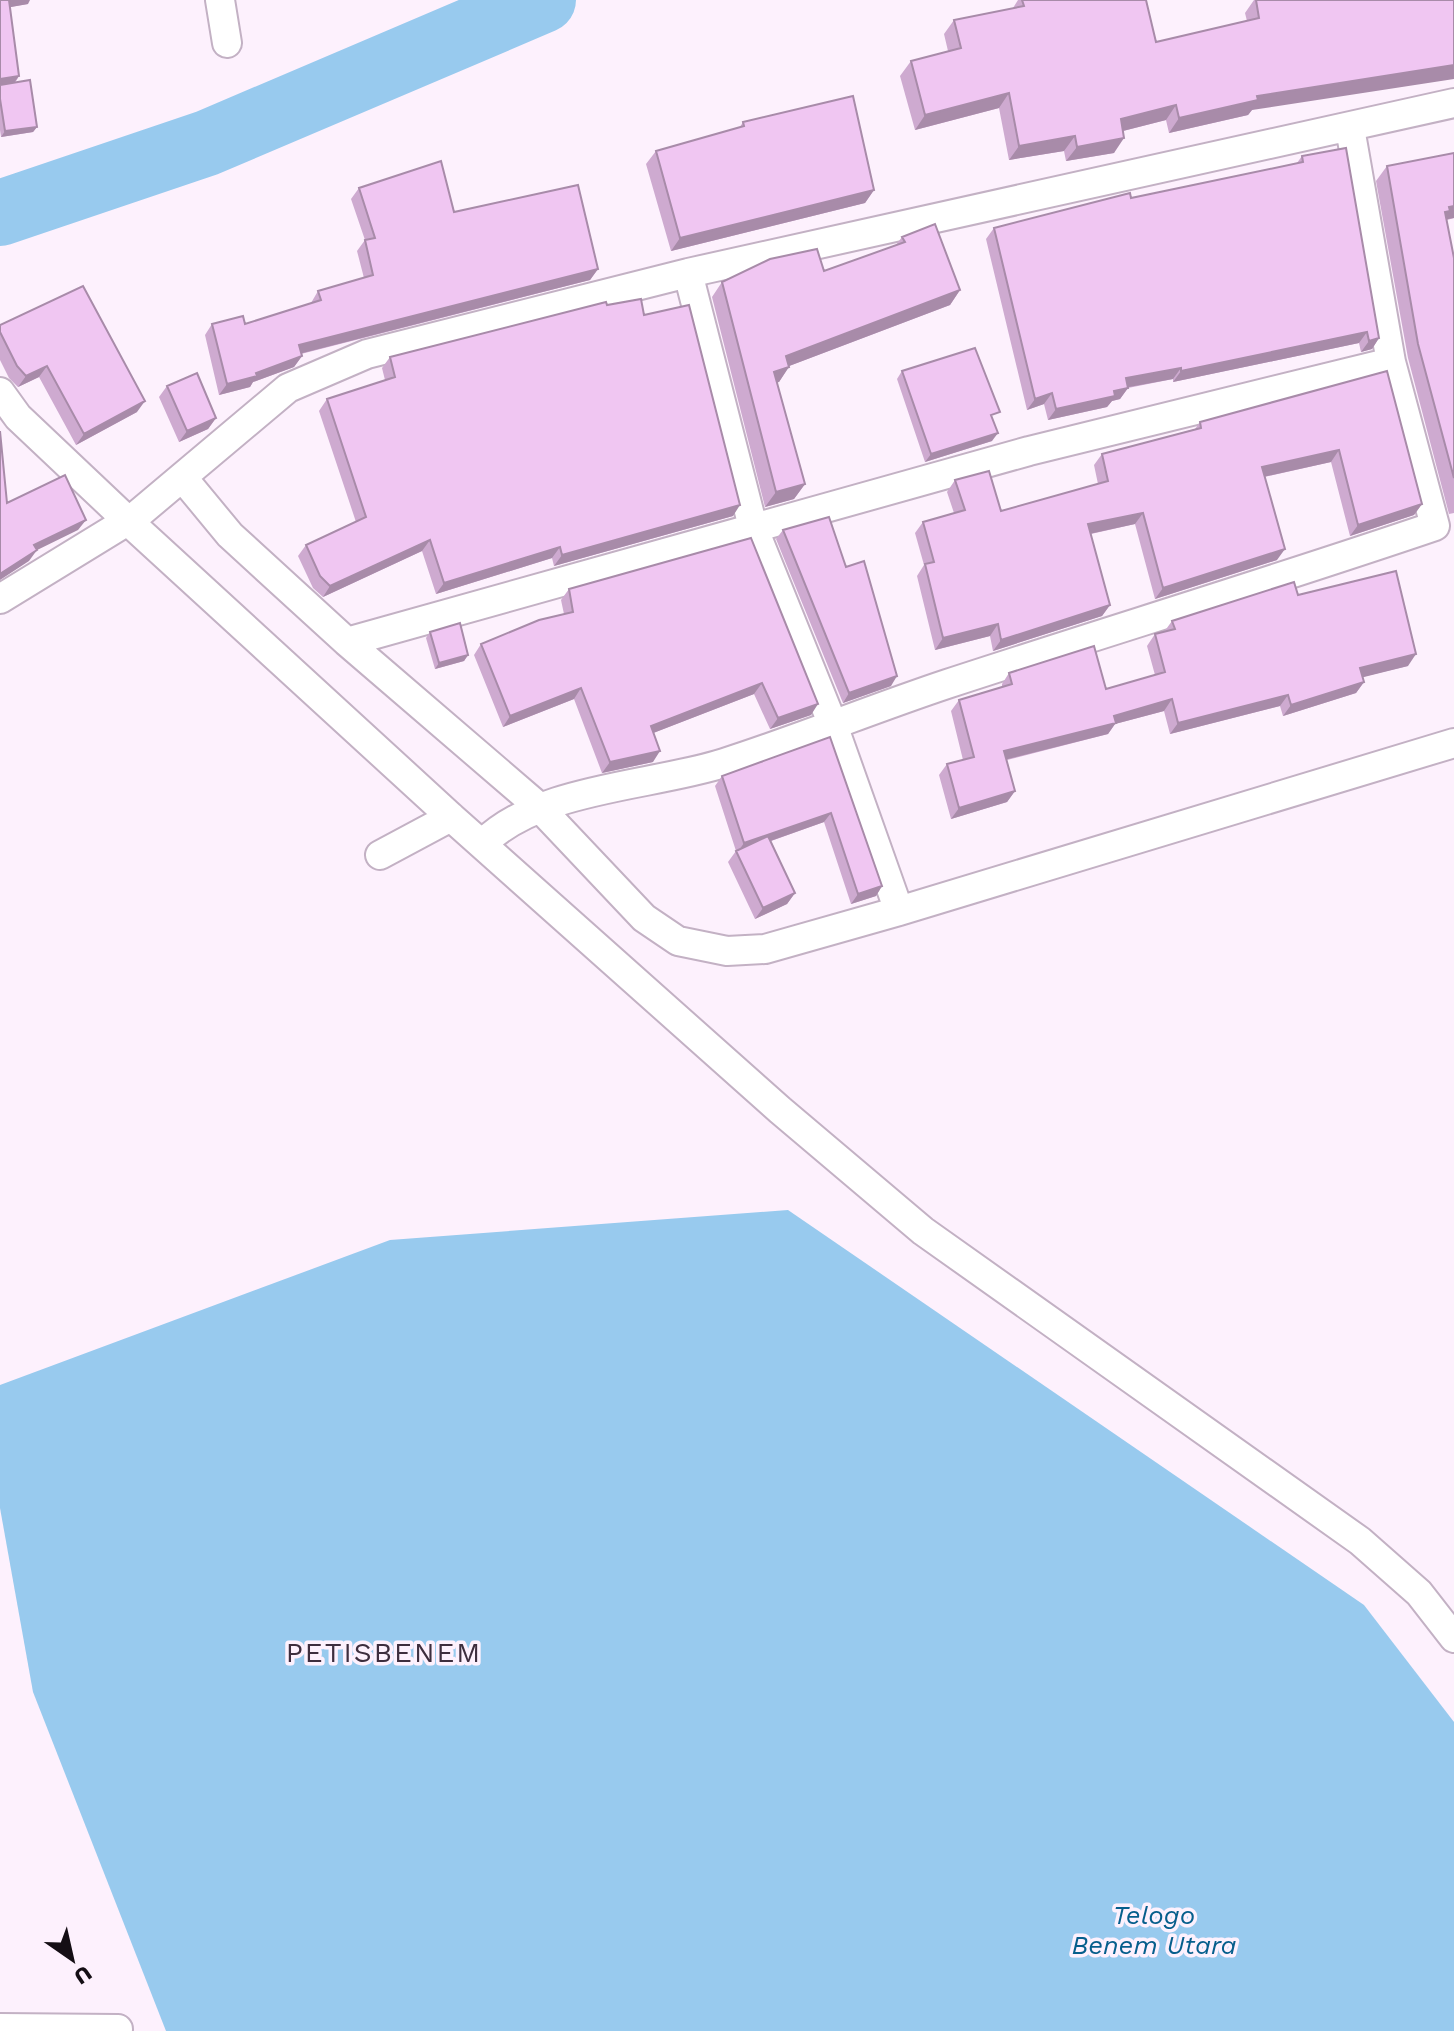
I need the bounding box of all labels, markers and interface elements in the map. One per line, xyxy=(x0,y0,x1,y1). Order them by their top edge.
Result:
district label: PETISBENEM xyxy=(286,1636,482,1669)
water label: Telogo Benem Utara xyxy=(1071,1900,1237,1960)
north arrow xyxy=(32,1919,112,1999)
text: U xyxy=(69,1960,96,1990)

